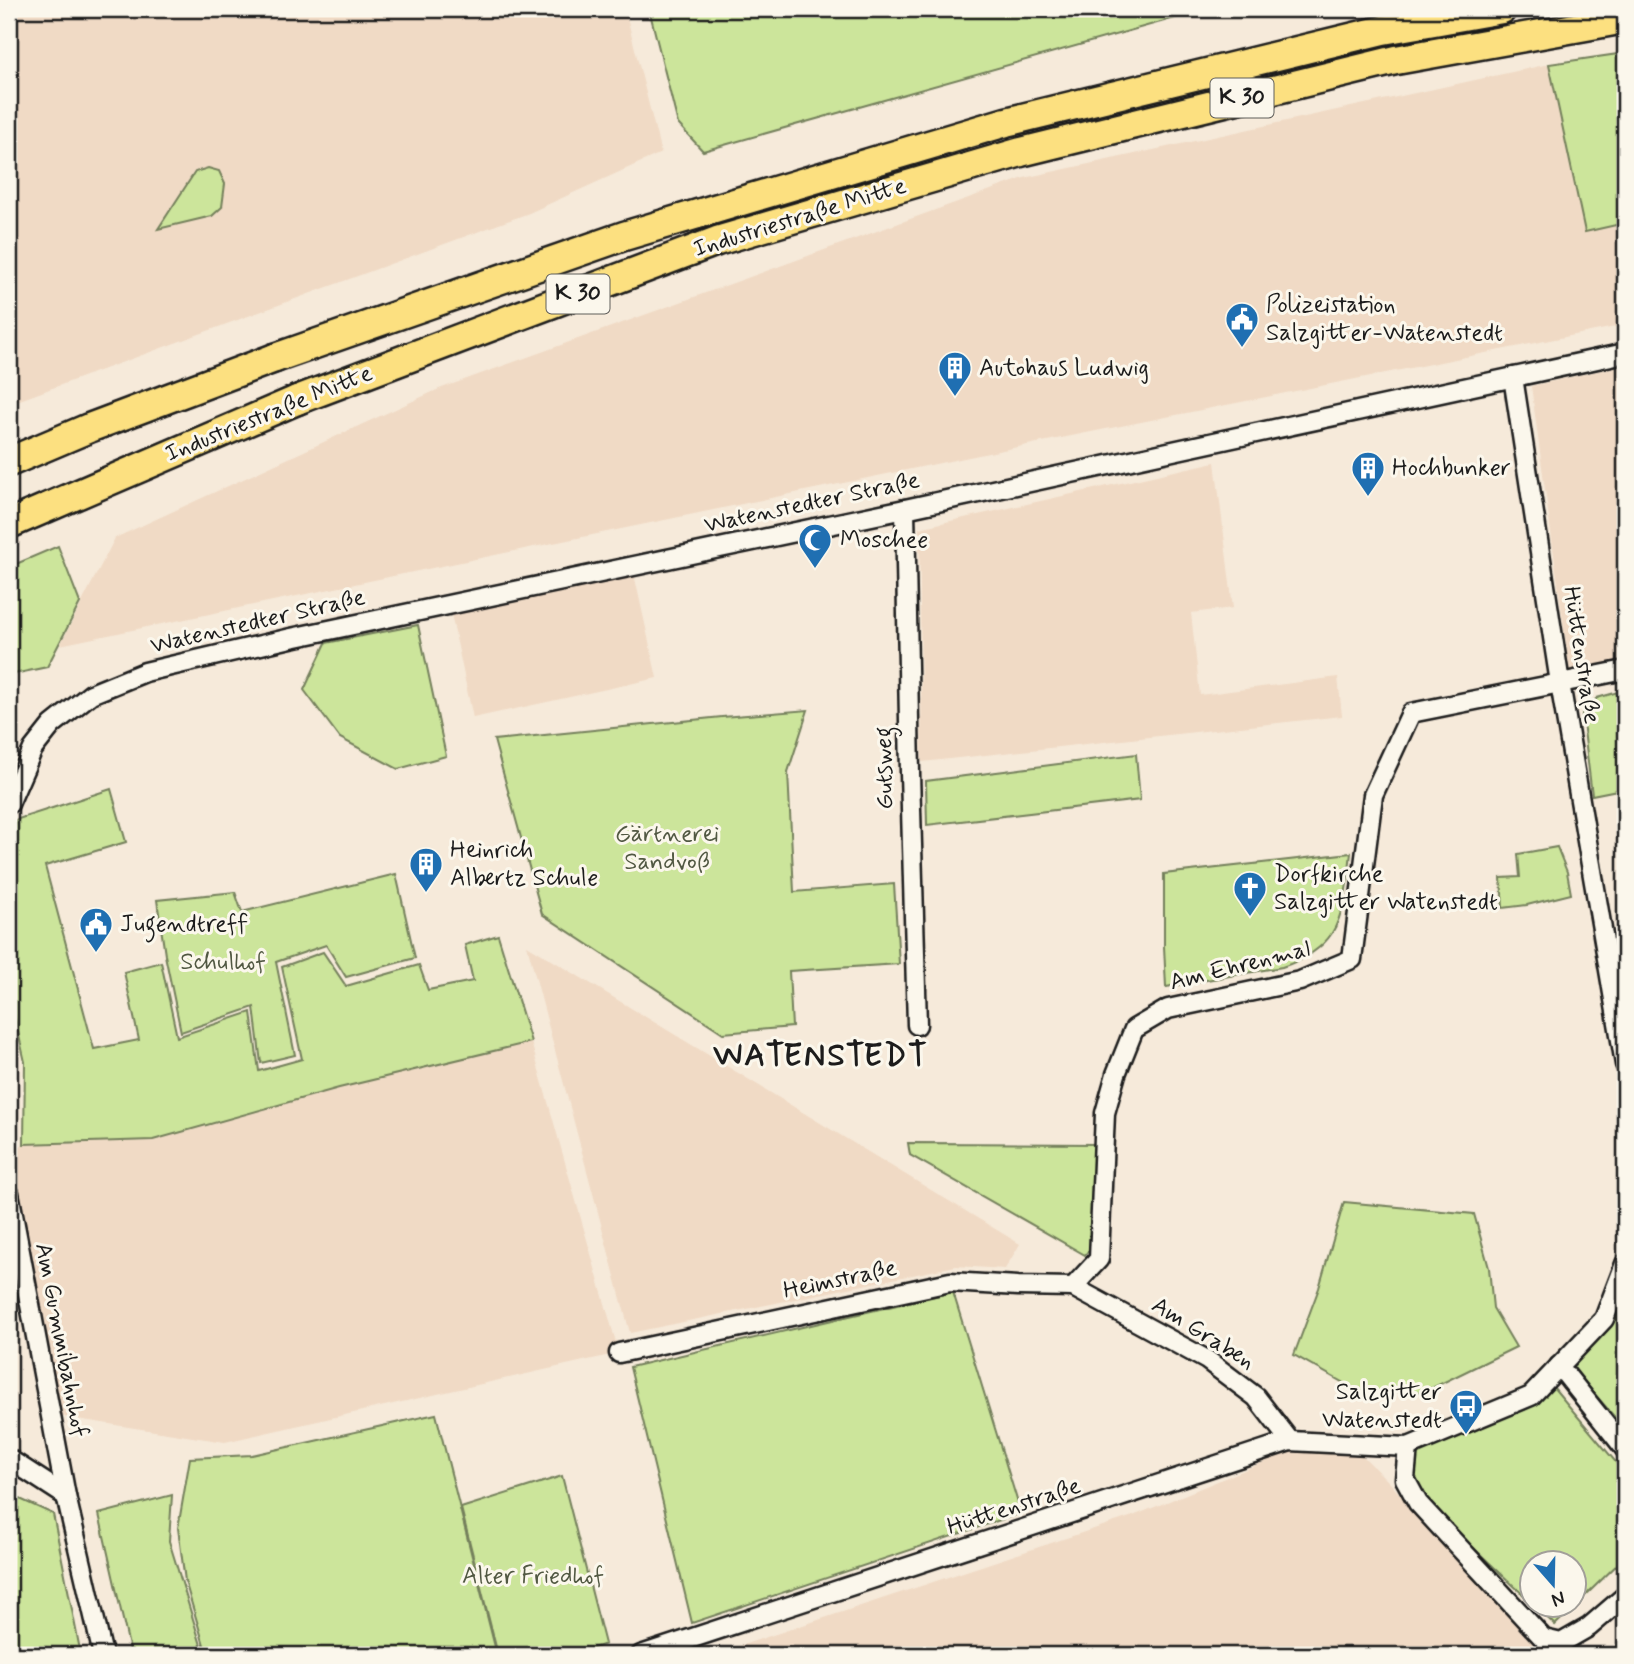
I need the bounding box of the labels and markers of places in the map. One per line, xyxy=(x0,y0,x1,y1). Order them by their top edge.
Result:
place label: Polizeistation Salzgitter-Watenstedt xyxy=(1266,290,1503,349)
public building icon: Polizeistation Salzgitter-Watenstedt xyxy=(1223,300,1261,349)
building icon: Autohaus Ludwig xyxy=(936,349,974,398)
place label: Autohaus Ludwig xyxy=(979,353,1149,384)
building icon: Hochbunker xyxy=(1349,449,1387,498)
place label: Hochbunker xyxy=(1392,453,1511,484)
mosque icon: Moschee xyxy=(796,521,834,570)
place label: Moschee xyxy=(840,525,928,556)
place label: Heinrich Albertz Schule xyxy=(450,835,598,894)
building icon: Heinrich Albertz Schule xyxy=(407,845,445,894)
place label: Dorfkirche Salzgitter Watenstedt xyxy=(1274,859,1498,918)
church icon: Dorfkirche Salzgitter Watenstedt xyxy=(1231,869,1269,918)
public building icon: Jugendtreff xyxy=(77,905,115,954)
place label: Jugendtreff xyxy=(120,909,248,943)
place label: Salzgitter Watenstedt xyxy=(1322,1377,1442,1436)
bus stop icon: Salzgitter Watenstedt xyxy=(1447,1387,1485,1436)

